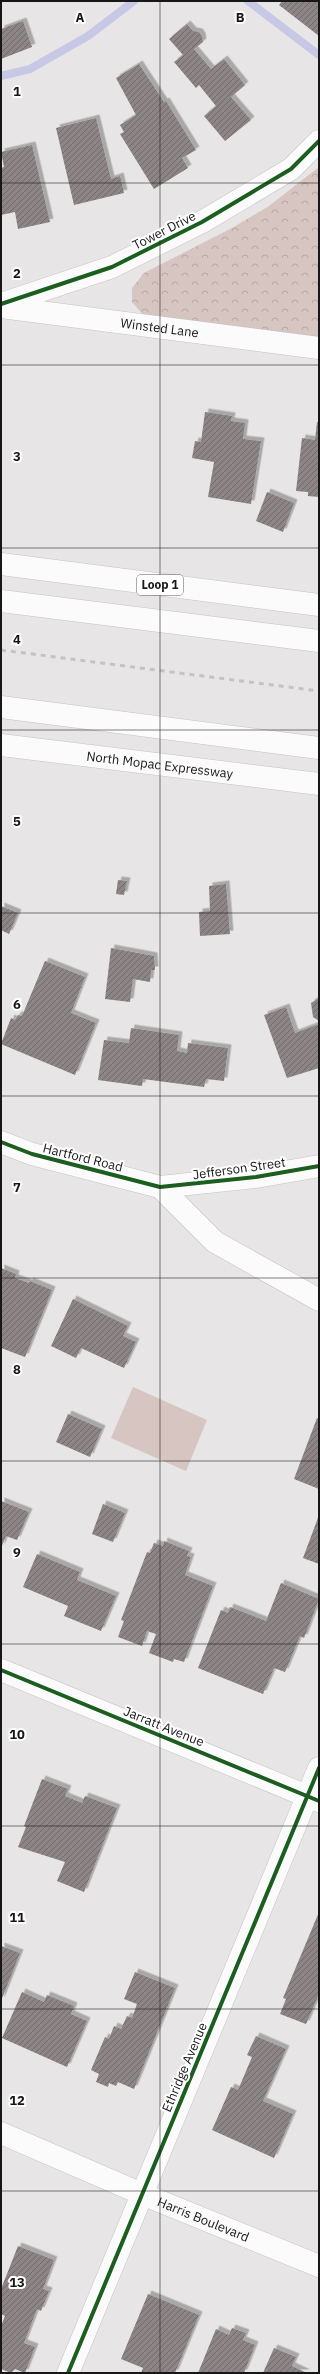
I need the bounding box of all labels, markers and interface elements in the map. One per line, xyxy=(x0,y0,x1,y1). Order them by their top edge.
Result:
text: A xyxy=(76,9,85,26)
text: B xyxy=(236,9,245,26)
text: 1 xyxy=(13,83,21,100)
street label: Tower Drive xyxy=(130,207,199,254)
text: 2 xyxy=(13,265,21,282)
street label: Winsted Lane xyxy=(119,314,200,341)
text: 3 xyxy=(13,448,21,465)
road number: Loop 1 xyxy=(137,575,183,595)
text: 4 xyxy=(13,631,21,648)
street label: North Mopac Expressway xyxy=(85,748,235,782)
text: 5 xyxy=(13,813,21,830)
text: 6 xyxy=(13,996,21,1013)
street label: Hartford Road xyxy=(41,1139,125,1176)
street label: Jefferson Street xyxy=(191,1154,287,1183)
text: 7 xyxy=(13,1179,21,1196)
text: 8 xyxy=(13,1361,21,1378)
text: 9 xyxy=(13,1544,21,1561)
street label: Jarratt Avenue xyxy=(121,1703,207,1750)
text: 10 xyxy=(9,1726,25,1743)
text: 11 xyxy=(9,1909,25,1926)
street label: Ethridge Avenue xyxy=(158,2020,211,2114)
text: 12 xyxy=(9,2092,25,2109)
street label: Harris Boulevard xyxy=(155,2193,252,2246)
text: 13 xyxy=(9,2274,25,2291)

